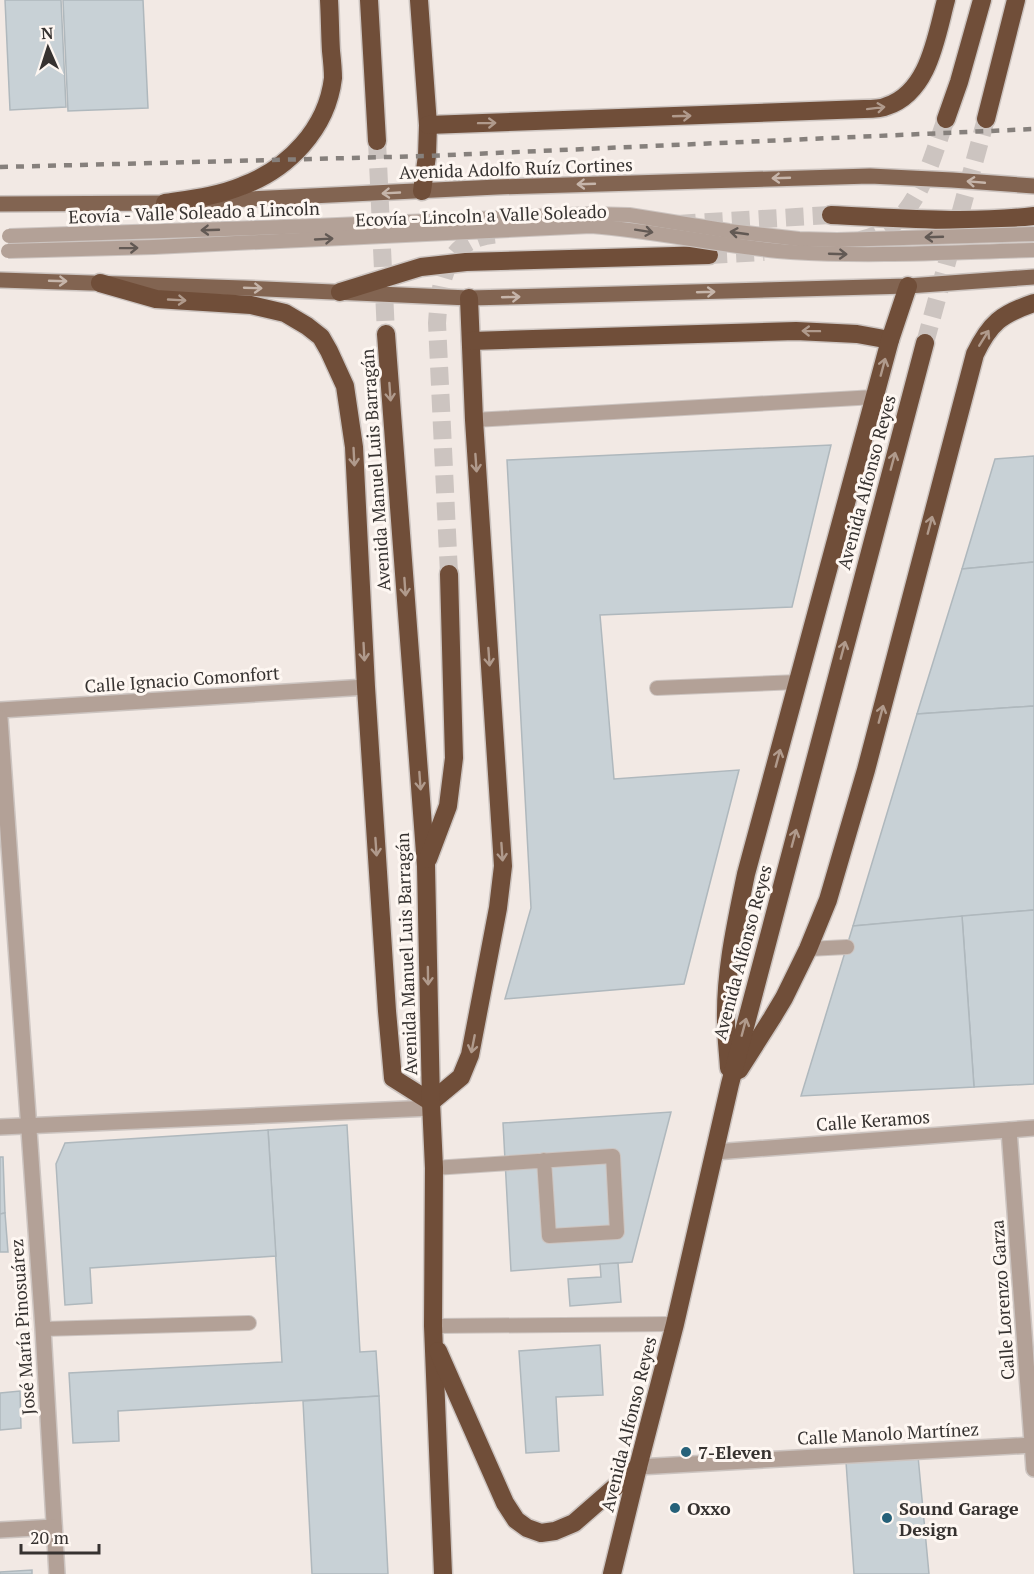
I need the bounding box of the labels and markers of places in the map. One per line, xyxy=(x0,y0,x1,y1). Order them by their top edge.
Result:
place label: 7-Eleven xyxy=(698,1440,772,1464)
marker: 7-Eleven xyxy=(679,1445,693,1459)
place label: Oxxo xyxy=(687,1496,731,1520)
place label: Sound Garage Design xyxy=(899,1496,1019,1541)
marker: Oxxo xyxy=(668,1501,682,1515)
marker: Sound Garage Design xyxy=(880,1511,894,1525)

